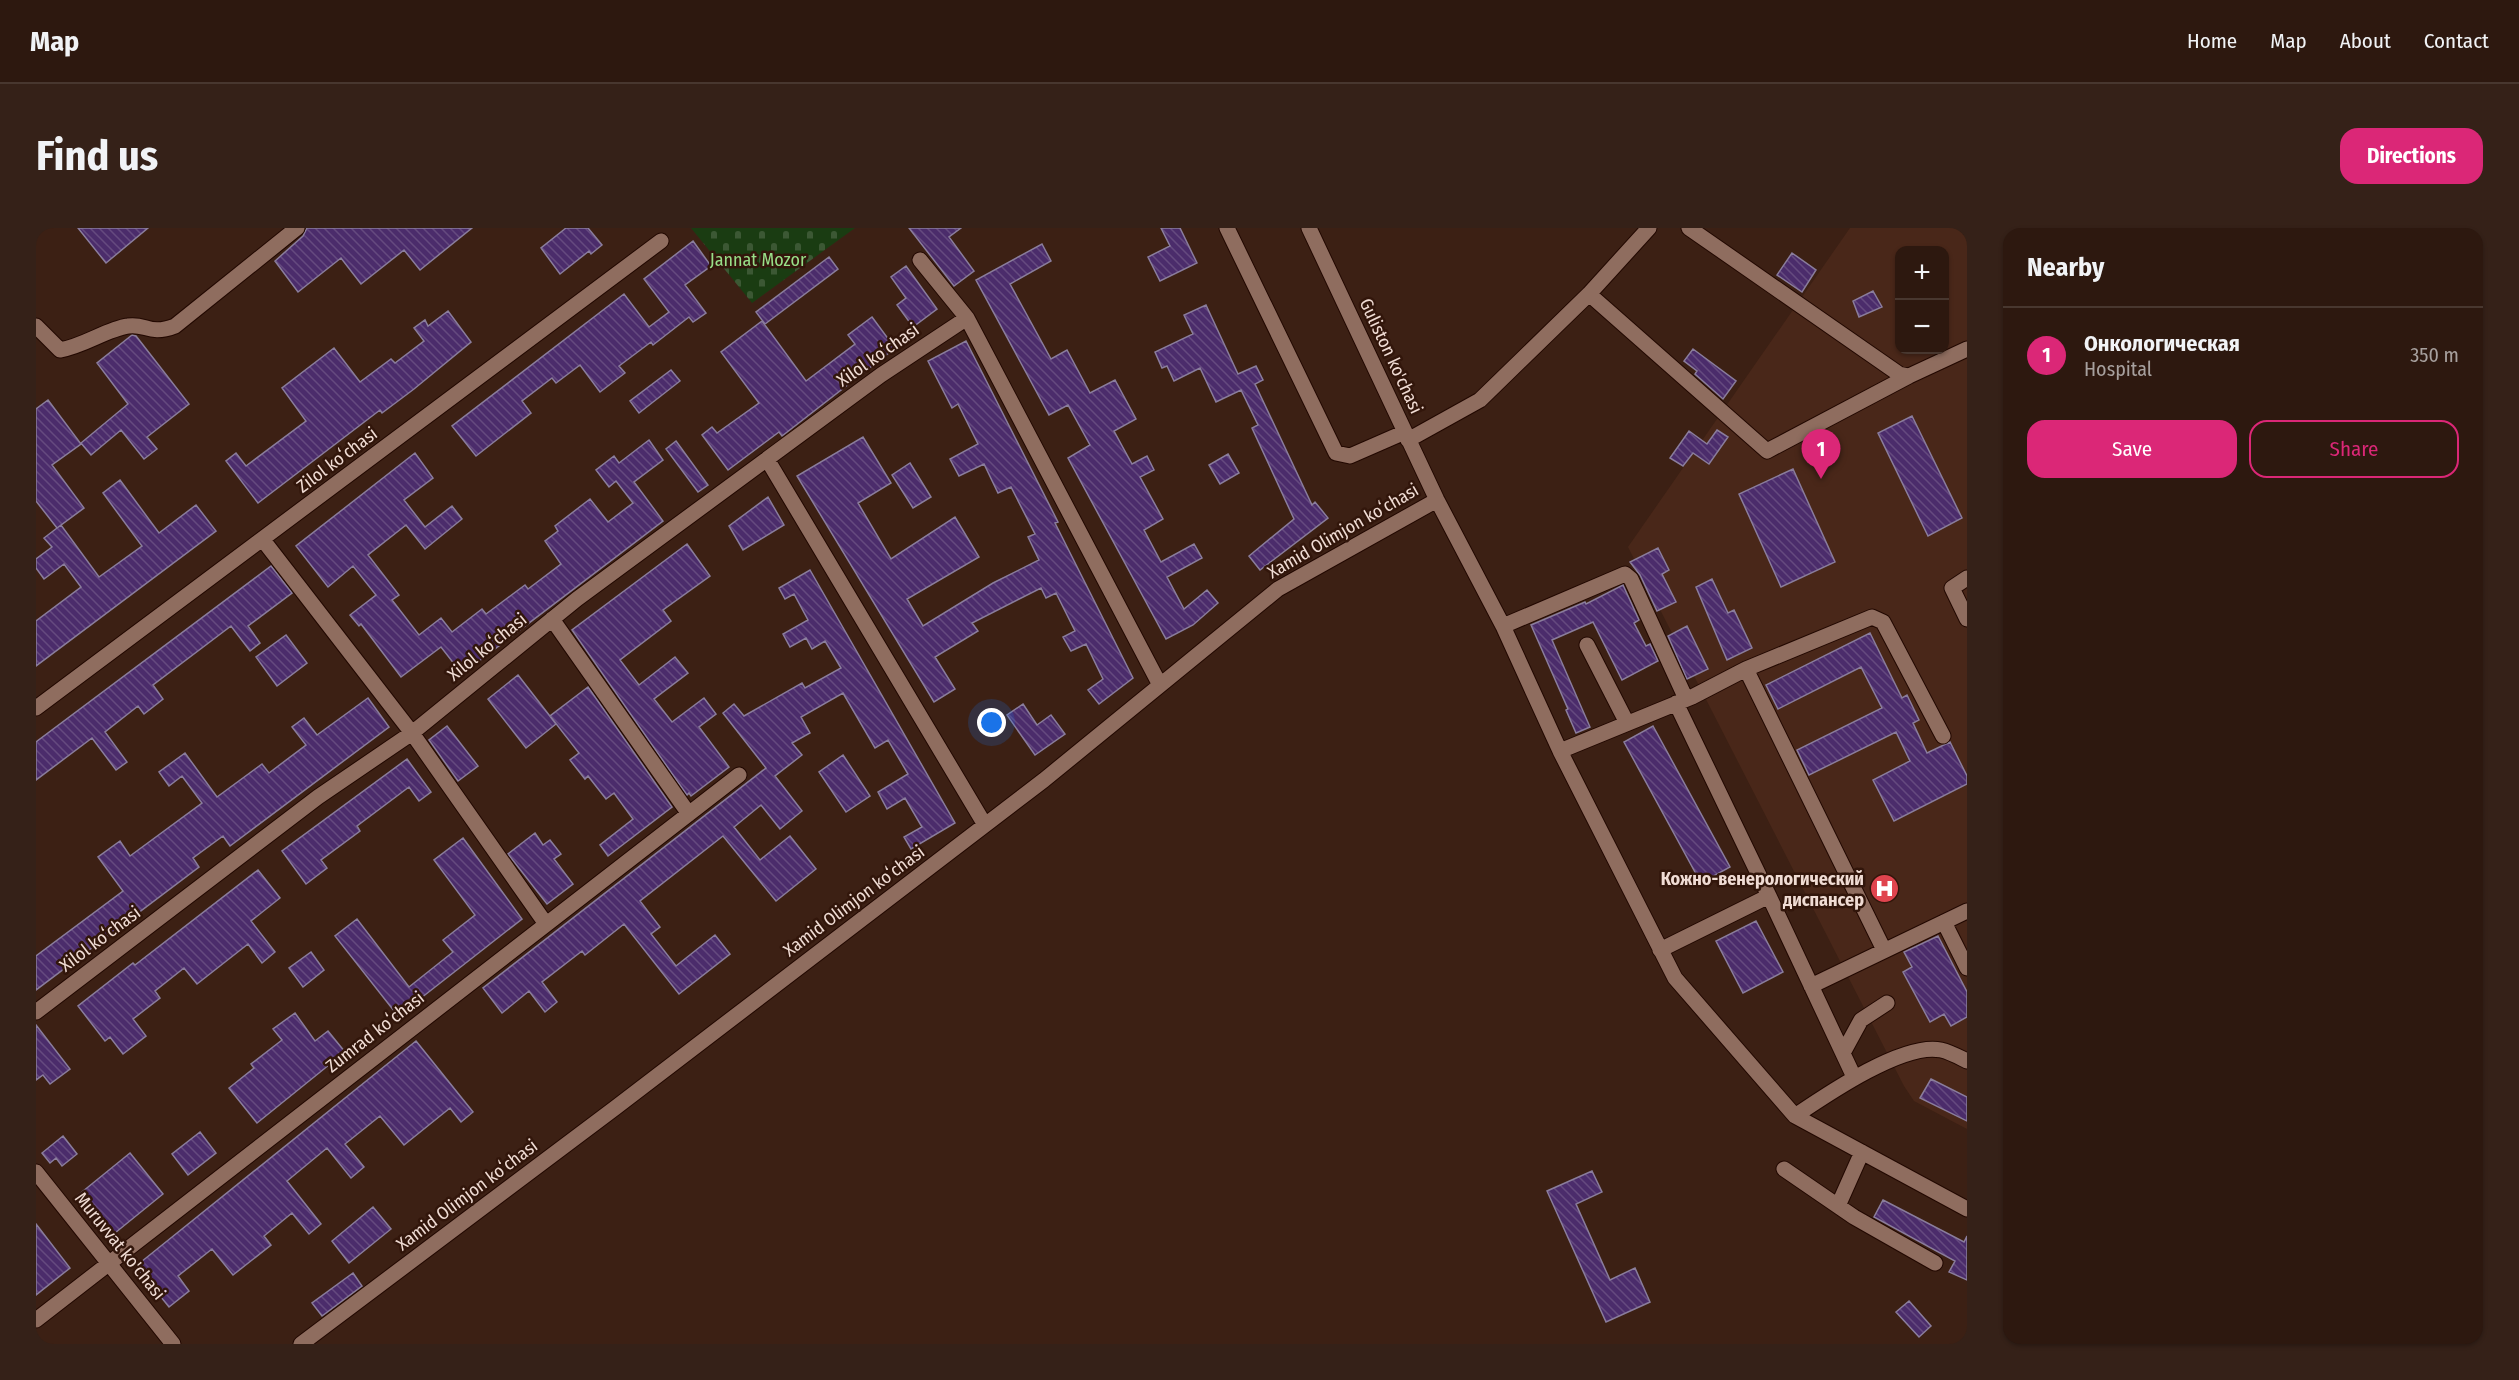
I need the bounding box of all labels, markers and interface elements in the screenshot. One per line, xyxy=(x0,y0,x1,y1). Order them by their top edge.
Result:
text: Map xyxy=(30,25,79,58)
text: Home xyxy=(2187,28,2237,54)
text: Map xyxy=(2270,28,2307,54)
text: About xyxy=(2340,28,2391,54)
text: Contact xyxy=(2424,28,2489,54)
button: Directions xyxy=(2340,128,2483,184)
text: Find us xyxy=(36,131,158,181)
map controls xyxy=(1895,246,1949,354)
button: + xyxy=(1895,246,1949,300)
park label: Jannat Mozor xyxy=(710,249,807,271)
text: Nearby xyxy=(2027,252,2104,283)
street label: Guliston ko'chasi xyxy=(1355,295,1427,417)
button: − xyxy=(1895,300,1949,354)
street label: Xilol koʻchasi xyxy=(833,319,923,391)
text: Онкологическая xyxy=(2084,330,2240,357)
text: 1 xyxy=(2042,343,2051,367)
text: 350 m xyxy=(2410,343,2459,367)
text: Hospital xyxy=(2084,357,2152,381)
button: Save xyxy=(2027,420,2237,478)
button: Share xyxy=(2249,420,2459,478)
street label: Zilol koʻchasi xyxy=(292,423,382,497)
pin: 1 xyxy=(1802,430,1840,479)
street label: Xamid Olimjon koʻchasi xyxy=(1263,479,1423,583)
street label: Xilol koʻchasi xyxy=(443,608,531,686)
your location xyxy=(977,708,1006,737)
street label: Xamid Olimjon koʻchasi xyxy=(779,841,929,961)
place label: Кожно-венерологический диспансер xyxy=(1661,868,1864,911)
hospital icon: Кожно-венерологический диспансер xyxy=(1869,873,1901,905)
street label: Xilol koʻchasi xyxy=(55,901,145,977)
street label: Zumrad koʻchasi xyxy=(321,987,429,1077)
street label: Xamid Olimjon koʻchasi xyxy=(392,1135,542,1255)
street label: Muruvvat ko'chasi xyxy=(70,1188,170,1304)

